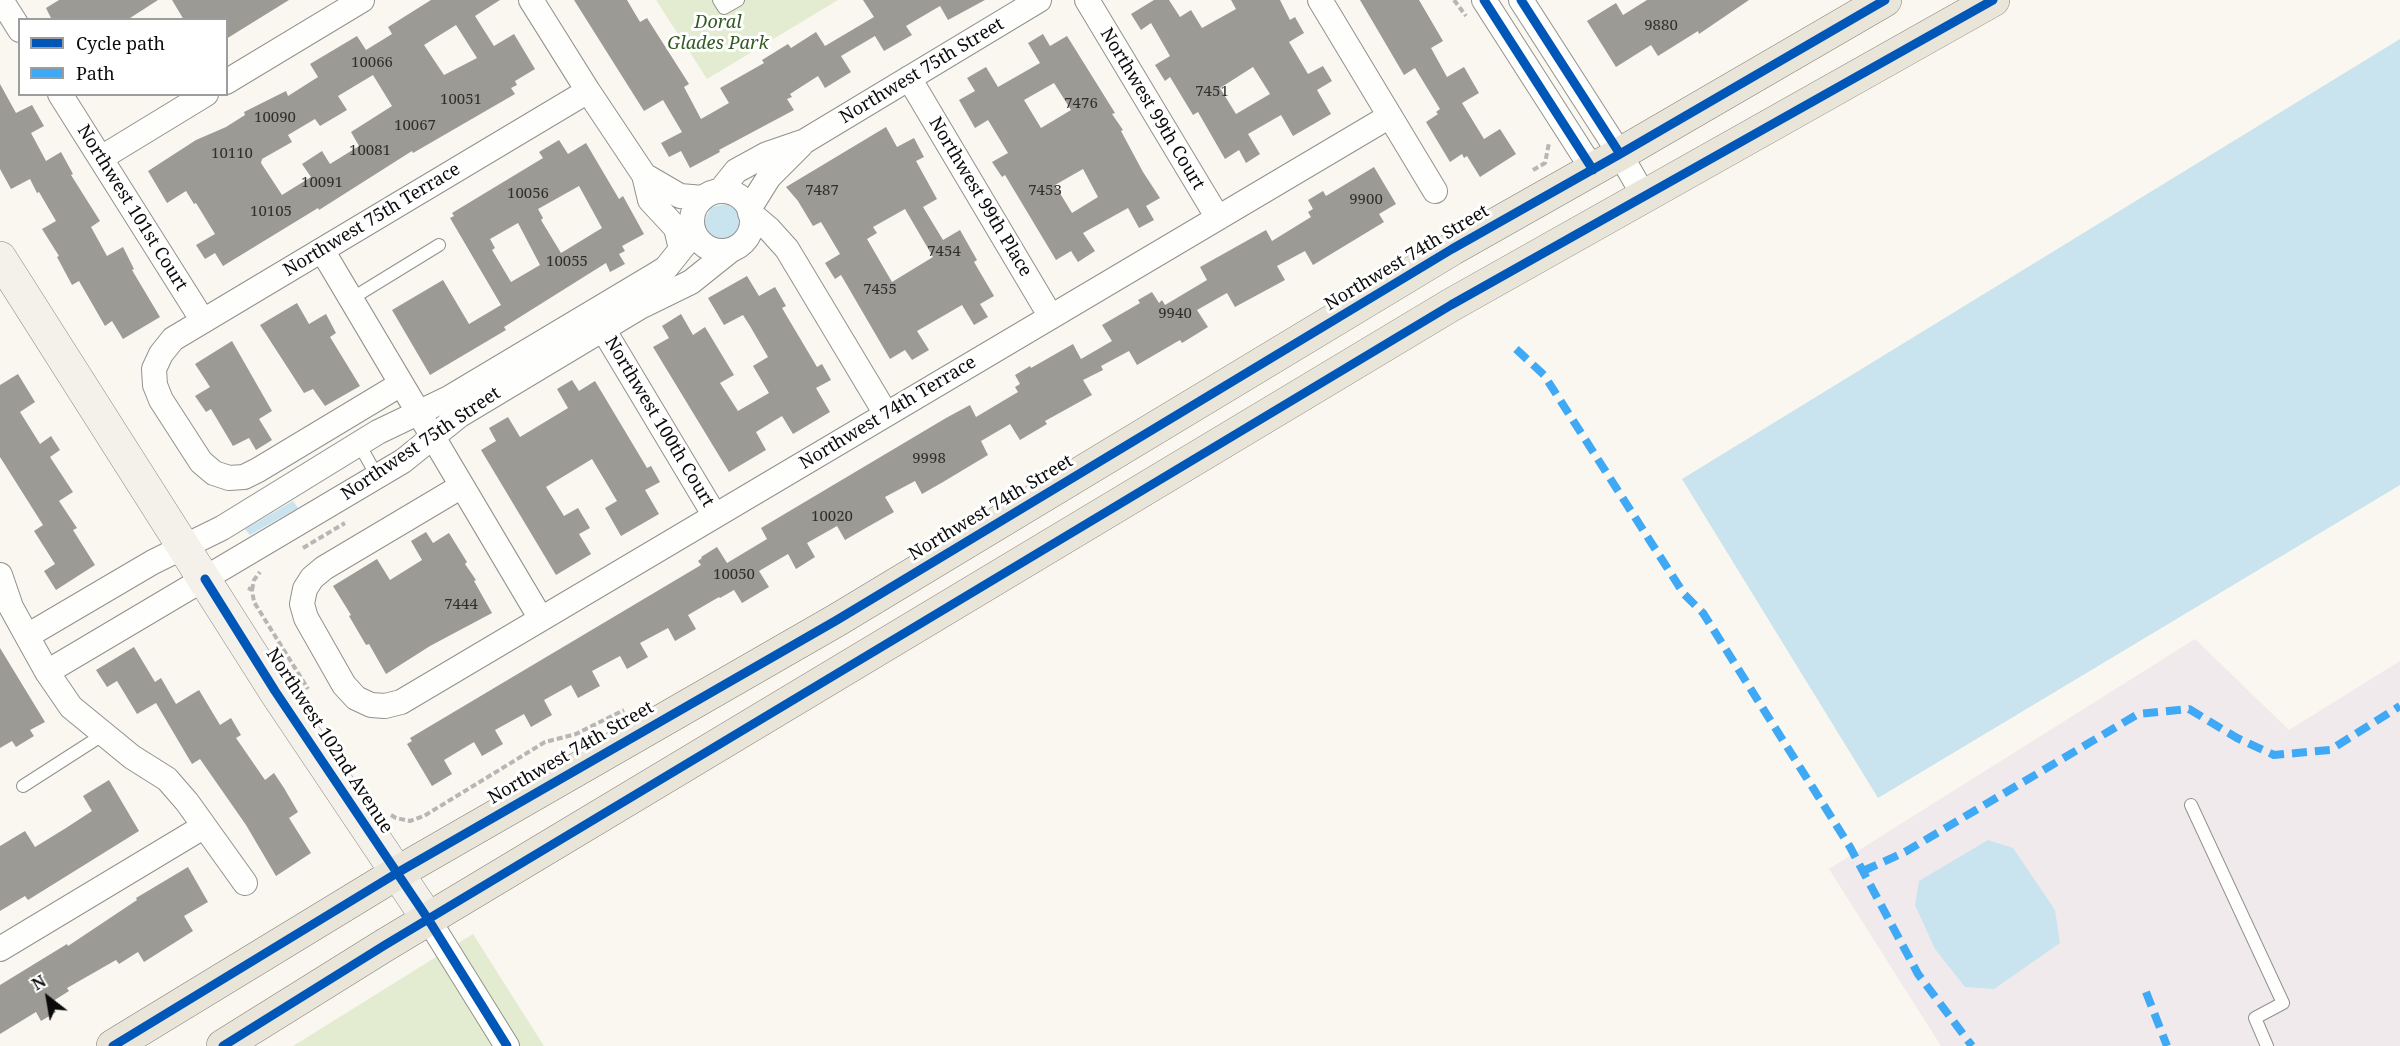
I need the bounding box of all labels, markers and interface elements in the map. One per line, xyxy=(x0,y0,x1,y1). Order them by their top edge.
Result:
park label: Doral Glades Park xyxy=(667,12,769,54)
street label: Northwest 75th Street xyxy=(836,13,1008,129)
house number: 9880 xyxy=(1644,17,1678,35)
legend xyxy=(18,18,228,96)
street label: Northwest 99th Court xyxy=(1095,24,1209,194)
text: Cycle path xyxy=(76,31,165,55)
house number: 10066 xyxy=(351,54,393,72)
text: Path xyxy=(76,61,115,85)
house number: 7451 xyxy=(1195,83,1229,101)
house number: 10051 xyxy=(440,91,482,109)
house number: 7476 xyxy=(1064,95,1098,113)
house number: 10090 xyxy=(254,109,296,127)
street label: Northwest 99th Place xyxy=(924,113,1036,281)
house number: 10067 xyxy=(394,117,436,135)
street label: Northwest 101st Court xyxy=(72,121,192,295)
house number: 10081 xyxy=(349,142,391,160)
house number: 10110 xyxy=(211,145,253,163)
street label: Northwest 75th Terrace xyxy=(280,159,464,281)
house number: 10091 xyxy=(301,174,343,192)
house number: 7487 xyxy=(805,182,839,200)
house number: 7453 xyxy=(1028,182,1062,200)
house number: 10056 xyxy=(507,185,549,203)
house number: 9900 xyxy=(1349,191,1383,209)
street label: Northwest 74th Street xyxy=(1321,200,1493,316)
house number: 10105 xyxy=(250,203,292,221)
house number: 7454 xyxy=(927,243,961,261)
house number: 10055 xyxy=(546,253,588,271)
house number: 7455 xyxy=(863,281,897,299)
house number: 9940 xyxy=(1158,305,1192,323)
street label: Northwest 100th Court xyxy=(600,333,718,511)
street label: Northwest 74th Terrace xyxy=(796,352,980,474)
street label: Northwest 75th Street xyxy=(337,383,505,505)
street label: Northwest 74th Street xyxy=(905,450,1077,566)
house number: 9998 xyxy=(912,450,946,468)
house number: 10020 xyxy=(811,508,853,526)
house number: 10050 xyxy=(713,566,755,584)
house number: 7444 xyxy=(444,596,478,614)
street label: Northwest 102nd Avenue xyxy=(261,644,397,838)
street label: Northwest 74th Street xyxy=(484,697,658,809)
north arrow xyxy=(18,968,78,1028)
text: N xyxy=(28,970,50,995)

